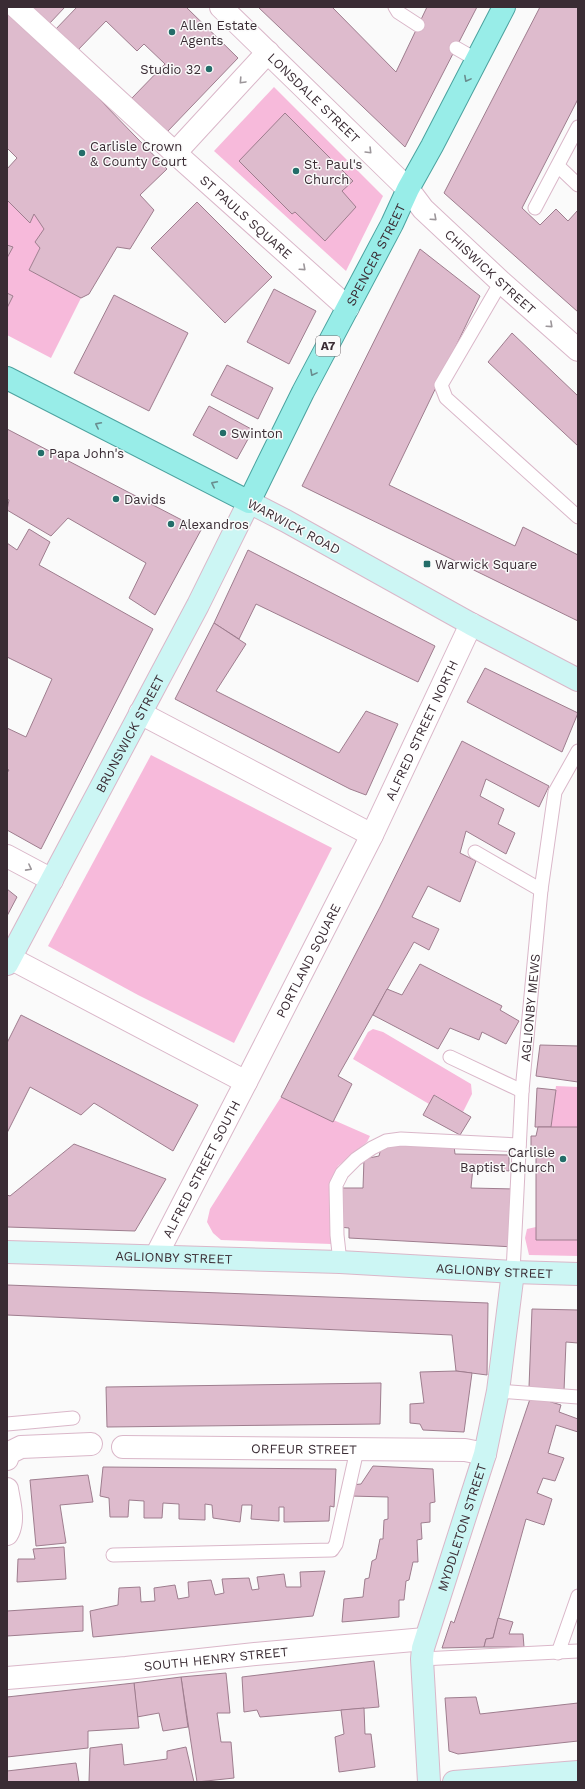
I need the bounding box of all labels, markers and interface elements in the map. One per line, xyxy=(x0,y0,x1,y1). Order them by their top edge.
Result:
place label: Allen Estate Agents xyxy=(180,18,257,48)
marker: Allen Estate Agents xyxy=(167,27,177,37)
street label: LONSDALE STREET xyxy=(265,50,363,146)
place label: Studio 32 xyxy=(140,62,201,77)
marker: Studio 32 xyxy=(204,64,214,74)
one-way arrow xyxy=(464,75,472,82)
one-way arrow xyxy=(239,76,247,84)
place label: Carlisle Crown & County Court xyxy=(90,139,187,169)
one-way arrow xyxy=(364,146,372,154)
marker: Carlisle Crown & County Court xyxy=(77,148,87,158)
place label: St. Paul's Church xyxy=(304,157,363,187)
marker: St. Paul's Church xyxy=(291,166,301,176)
street label: ST PAULS SQUARE xyxy=(197,172,295,262)
street label: SPENCER STREET xyxy=(343,201,409,308)
one-way arrow xyxy=(429,213,436,220)
street label: CHISWICK STREET xyxy=(442,227,539,317)
one-way arrow xyxy=(298,263,306,270)
one-way arrow xyxy=(545,321,552,328)
road number: A7 xyxy=(316,336,340,356)
one-way arrow xyxy=(310,369,318,377)
one-way arrow xyxy=(95,422,102,430)
place label: Swinton xyxy=(231,426,283,441)
marker: Swinton xyxy=(218,428,228,438)
place label: Papa John's xyxy=(49,446,124,461)
marker: Papa John's xyxy=(36,448,46,458)
one-way arrow xyxy=(211,482,218,489)
place label: Davids xyxy=(124,492,166,507)
marker: Davids xyxy=(111,494,121,504)
street label: WARWICK ROAD xyxy=(245,496,343,557)
place label: Alexandros xyxy=(179,517,249,532)
marker: Alexandros xyxy=(166,519,176,529)
place label: Warwick Square xyxy=(435,557,537,572)
marker: Warwick Square xyxy=(422,559,432,569)
street label: ALFRED STREET NORTH xyxy=(382,658,461,803)
street label: BRUNSWICK STREET xyxy=(93,672,168,795)
one-way arrow xyxy=(25,863,33,871)
street label: PORTLAND SQUARE xyxy=(273,901,344,1020)
street label: AGLIONBY MEWS xyxy=(518,953,543,1062)
street label: ALFRED STREET SOUTH xyxy=(160,1098,243,1240)
place label: Carlisle Baptist Church xyxy=(460,1145,555,1175)
marker: Carlisle Baptist Church xyxy=(558,1154,568,1164)
street label: AGLIONBY STREET xyxy=(115,1248,233,1267)
street label: AGLIONBY STREET xyxy=(436,1261,553,1281)
street label: ORFEUR STREET xyxy=(251,1441,357,1457)
street label: MYDDLETON STREET xyxy=(435,1461,490,1593)
street label: SOUTH HENRY STREET xyxy=(143,1644,289,1674)

